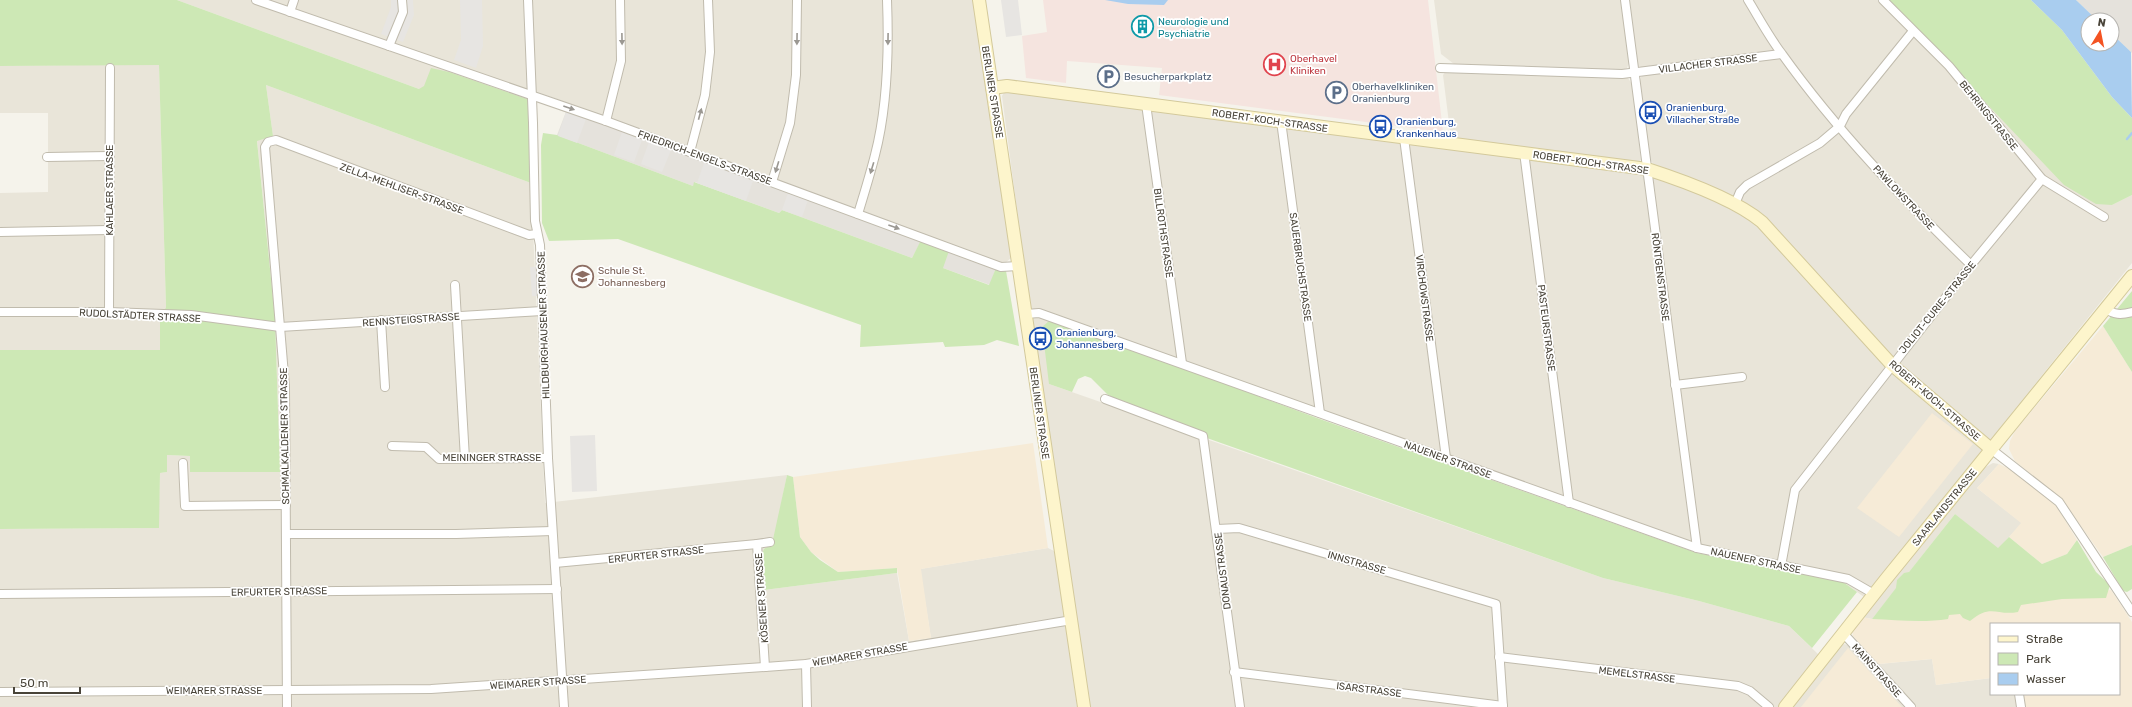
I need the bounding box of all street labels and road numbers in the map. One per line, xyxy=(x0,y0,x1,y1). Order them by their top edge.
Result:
street label: BERLINER STRASSE xyxy=(979,45,1005,139)
street label: VILLACHER STRASSE xyxy=(1658,52,1758,76)
street label: BEHRINGSTRASSE xyxy=(1956,78,2020,153)
street label: ROBERT-KOCH-STRASSE xyxy=(1211,107,1329,135)
street label: FRIEDRICH-ENGELS-STRASSE xyxy=(636,128,773,188)
street label: KAHLAER STRASSE xyxy=(104,145,116,235)
street label: ROBERT-KOCH-STRASSE xyxy=(1532,149,1650,177)
street label: ZELLA-MEHLISER-STRASSE xyxy=(338,161,465,217)
street label: PAWLOWSTRASSE xyxy=(1870,163,1936,233)
street label: BILLROTHSTRASSE xyxy=(1151,188,1175,279)
street label: SAUERBRUCHSTRASSE xyxy=(1286,212,1314,322)
street label: RÖNTGENSTRASSE xyxy=(1649,232,1671,322)
street label: HILDBURGHAUSENER STRASSE xyxy=(535,251,553,399)
street label: VIRCHOWSTRASSE xyxy=(1413,254,1435,342)
street label: JOLIOT-CURIE-STRASSE xyxy=(1897,259,1979,356)
street label: PASTEURSTRASSE xyxy=(1535,284,1557,372)
street label: RUDOLSTÄDTER STRASSE xyxy=(79,307,201,325)
street label: RENNSTEIGSTRASSE xyxy=(362,311,460,329)
street label: ROBERT-KOCH-STRASSE xyxy=(1886,358,1982,444)
street label: BERLINER STRASSE xyxy=(1027,366,1051,460)
street label: SCHMALKALDENER STRASSE xyxy=(278,367,292,505)
street label: NAUENER STRASSE xyxy=(1402,439,1493,481)
street label: MEININGER STRASSE xyxy=(443,452,541,464)
street label: SAARLANDSTRASSE xyxy=(1910,467,1980,549)
street label: DONAUSTRASSE xyxy=(1212,532,1234,610)
street label: ERFURTER STRASSE xyxy=(608,544,705,566)
street label: NAUENER STRASSE xyxy=(1709,546,1802,576)
street label: INNSTRASSE xyxy=(1326,549,1387,577)
street label: KÖSENER STRASSE xyxy=(753,552,771,643)
street label: ERFURTER STRASSE xyxy=(231,585,327,599)
street label: WEIMARER STRASSE xyxy=(812,641,909,669)
street label: MAINSTRASSE xyxy=(1849,641,1903,700)
street label: MEMELSTRASSE xyxy=(1598,664,1676,686)
street label: WEIMARER STRASSE xyxy=(489,674,587,692)
street label: ISARSTRASSE xyxy=(1336,680,1402,700)
street label: WEIMARER STRASSE xyxy=(166,685,262,697)

